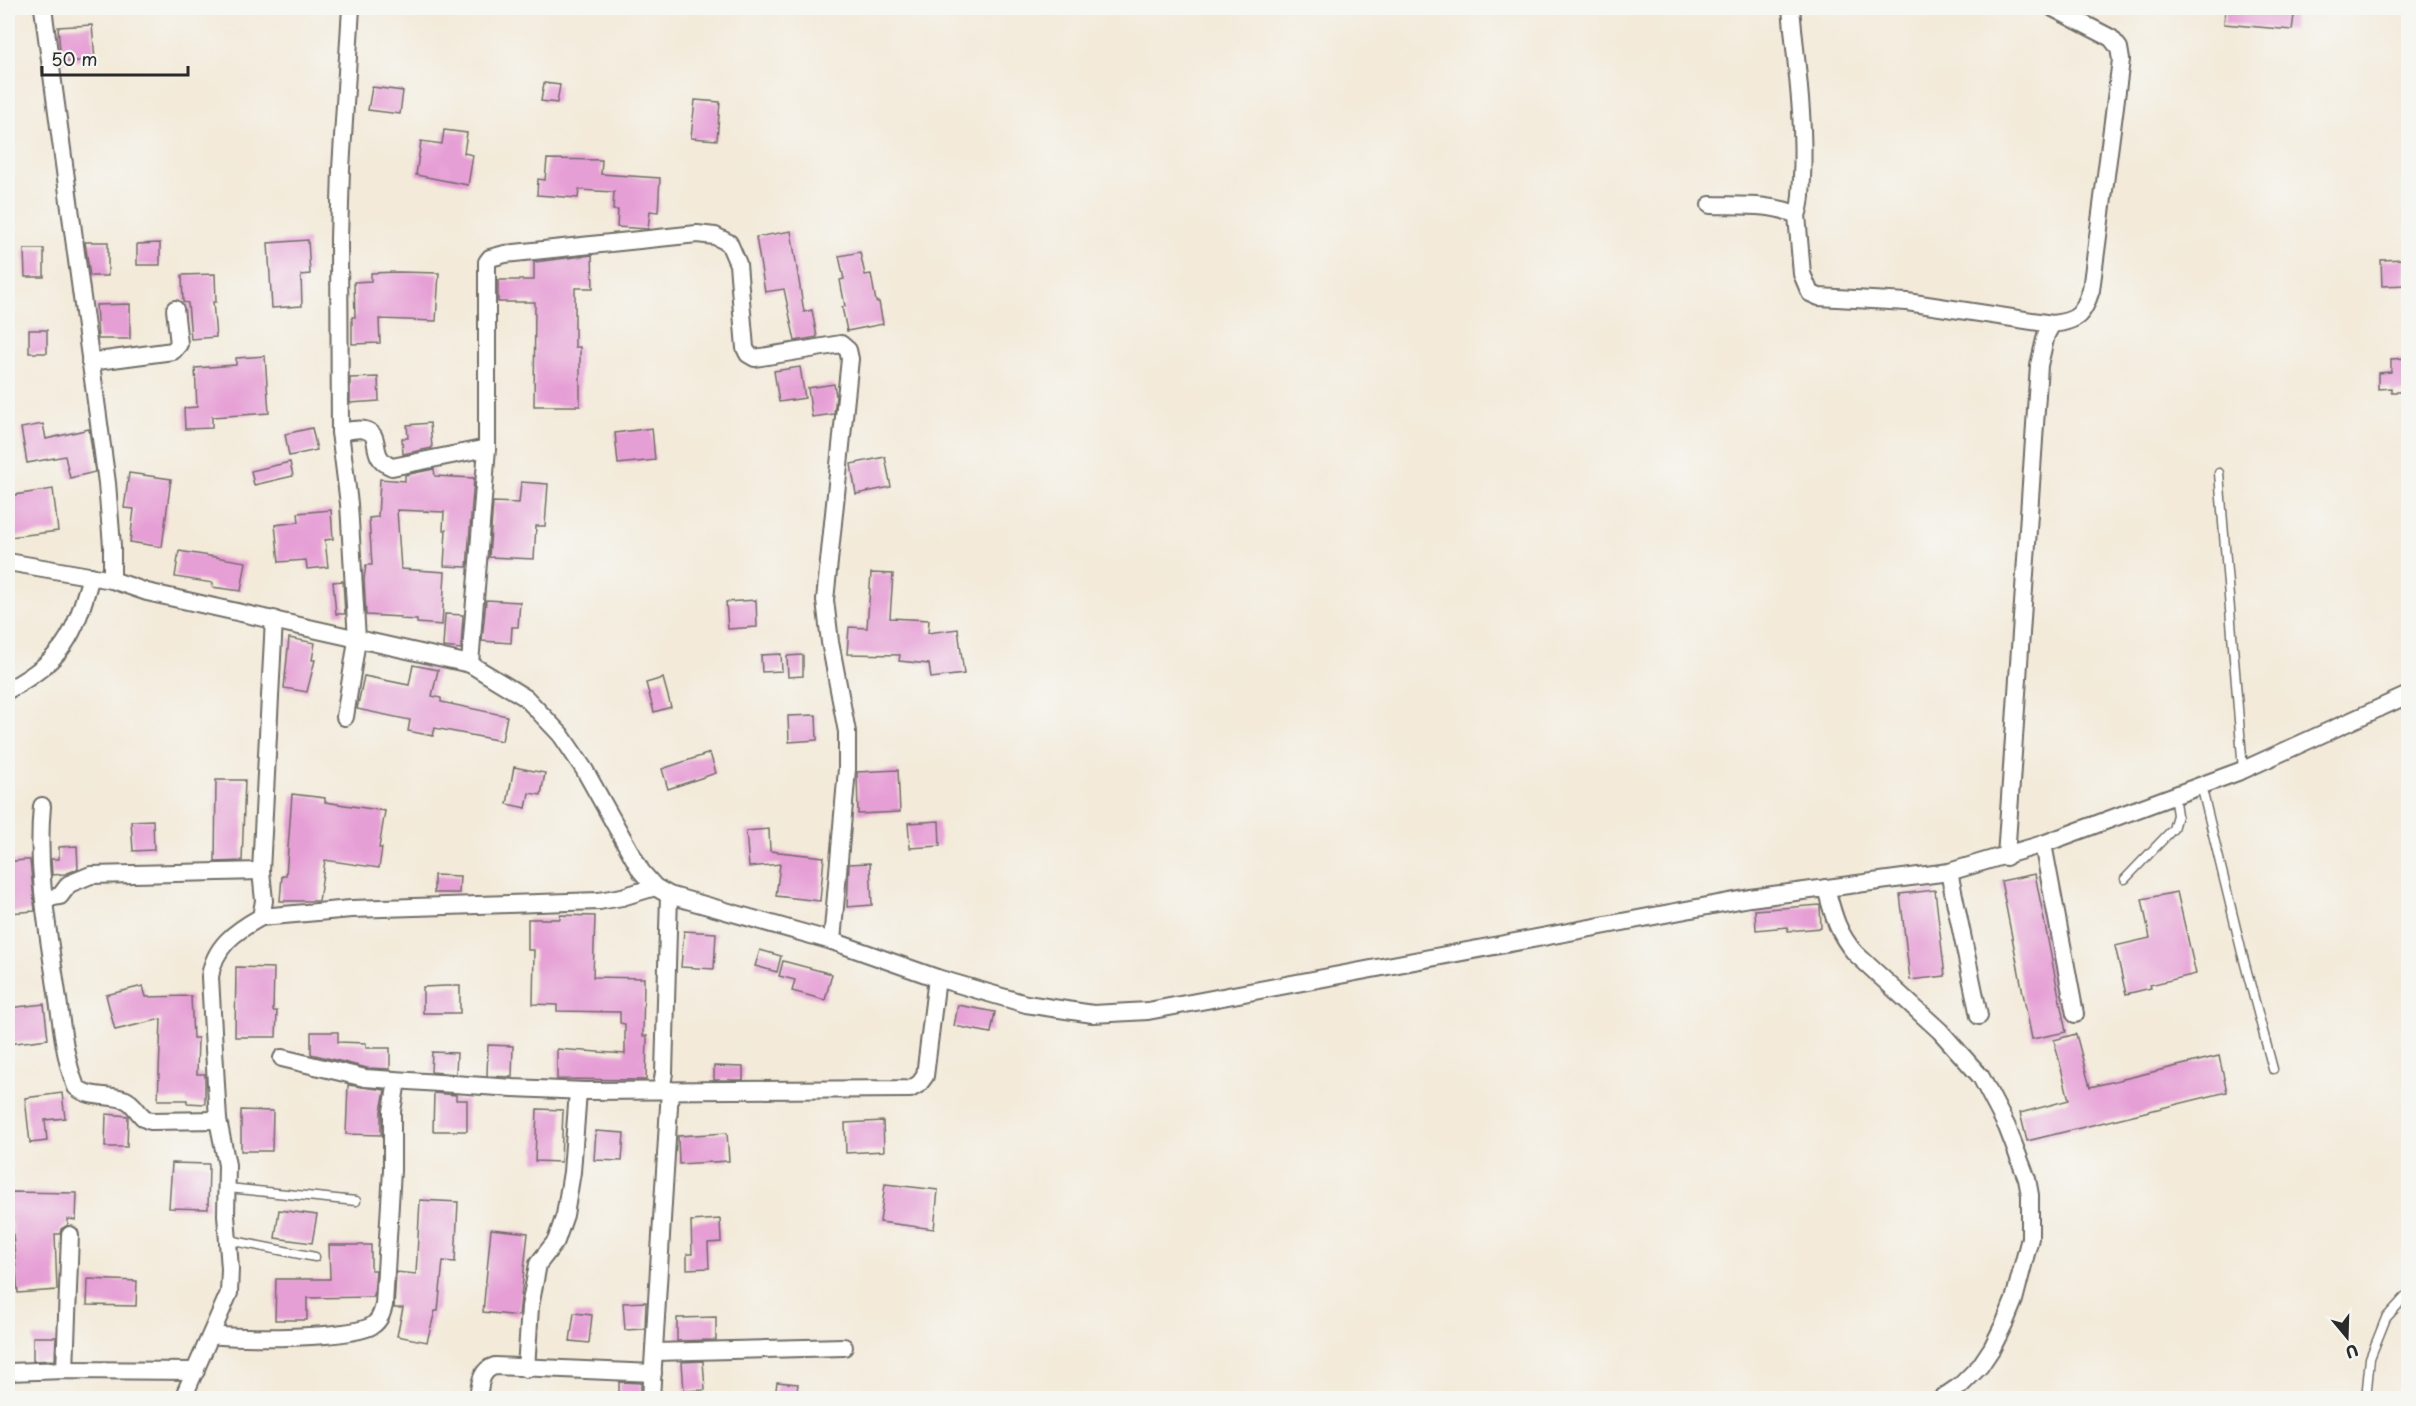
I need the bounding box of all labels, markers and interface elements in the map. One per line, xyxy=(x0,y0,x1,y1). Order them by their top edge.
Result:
scale bar xyxy=(42,39,188,77)
text: 50 m xyxy=(51,45,98,72)
north arrow xyxy=(2317,1307,2377,1367)
text: U xyxy=(2343,1339,2362,1365)

